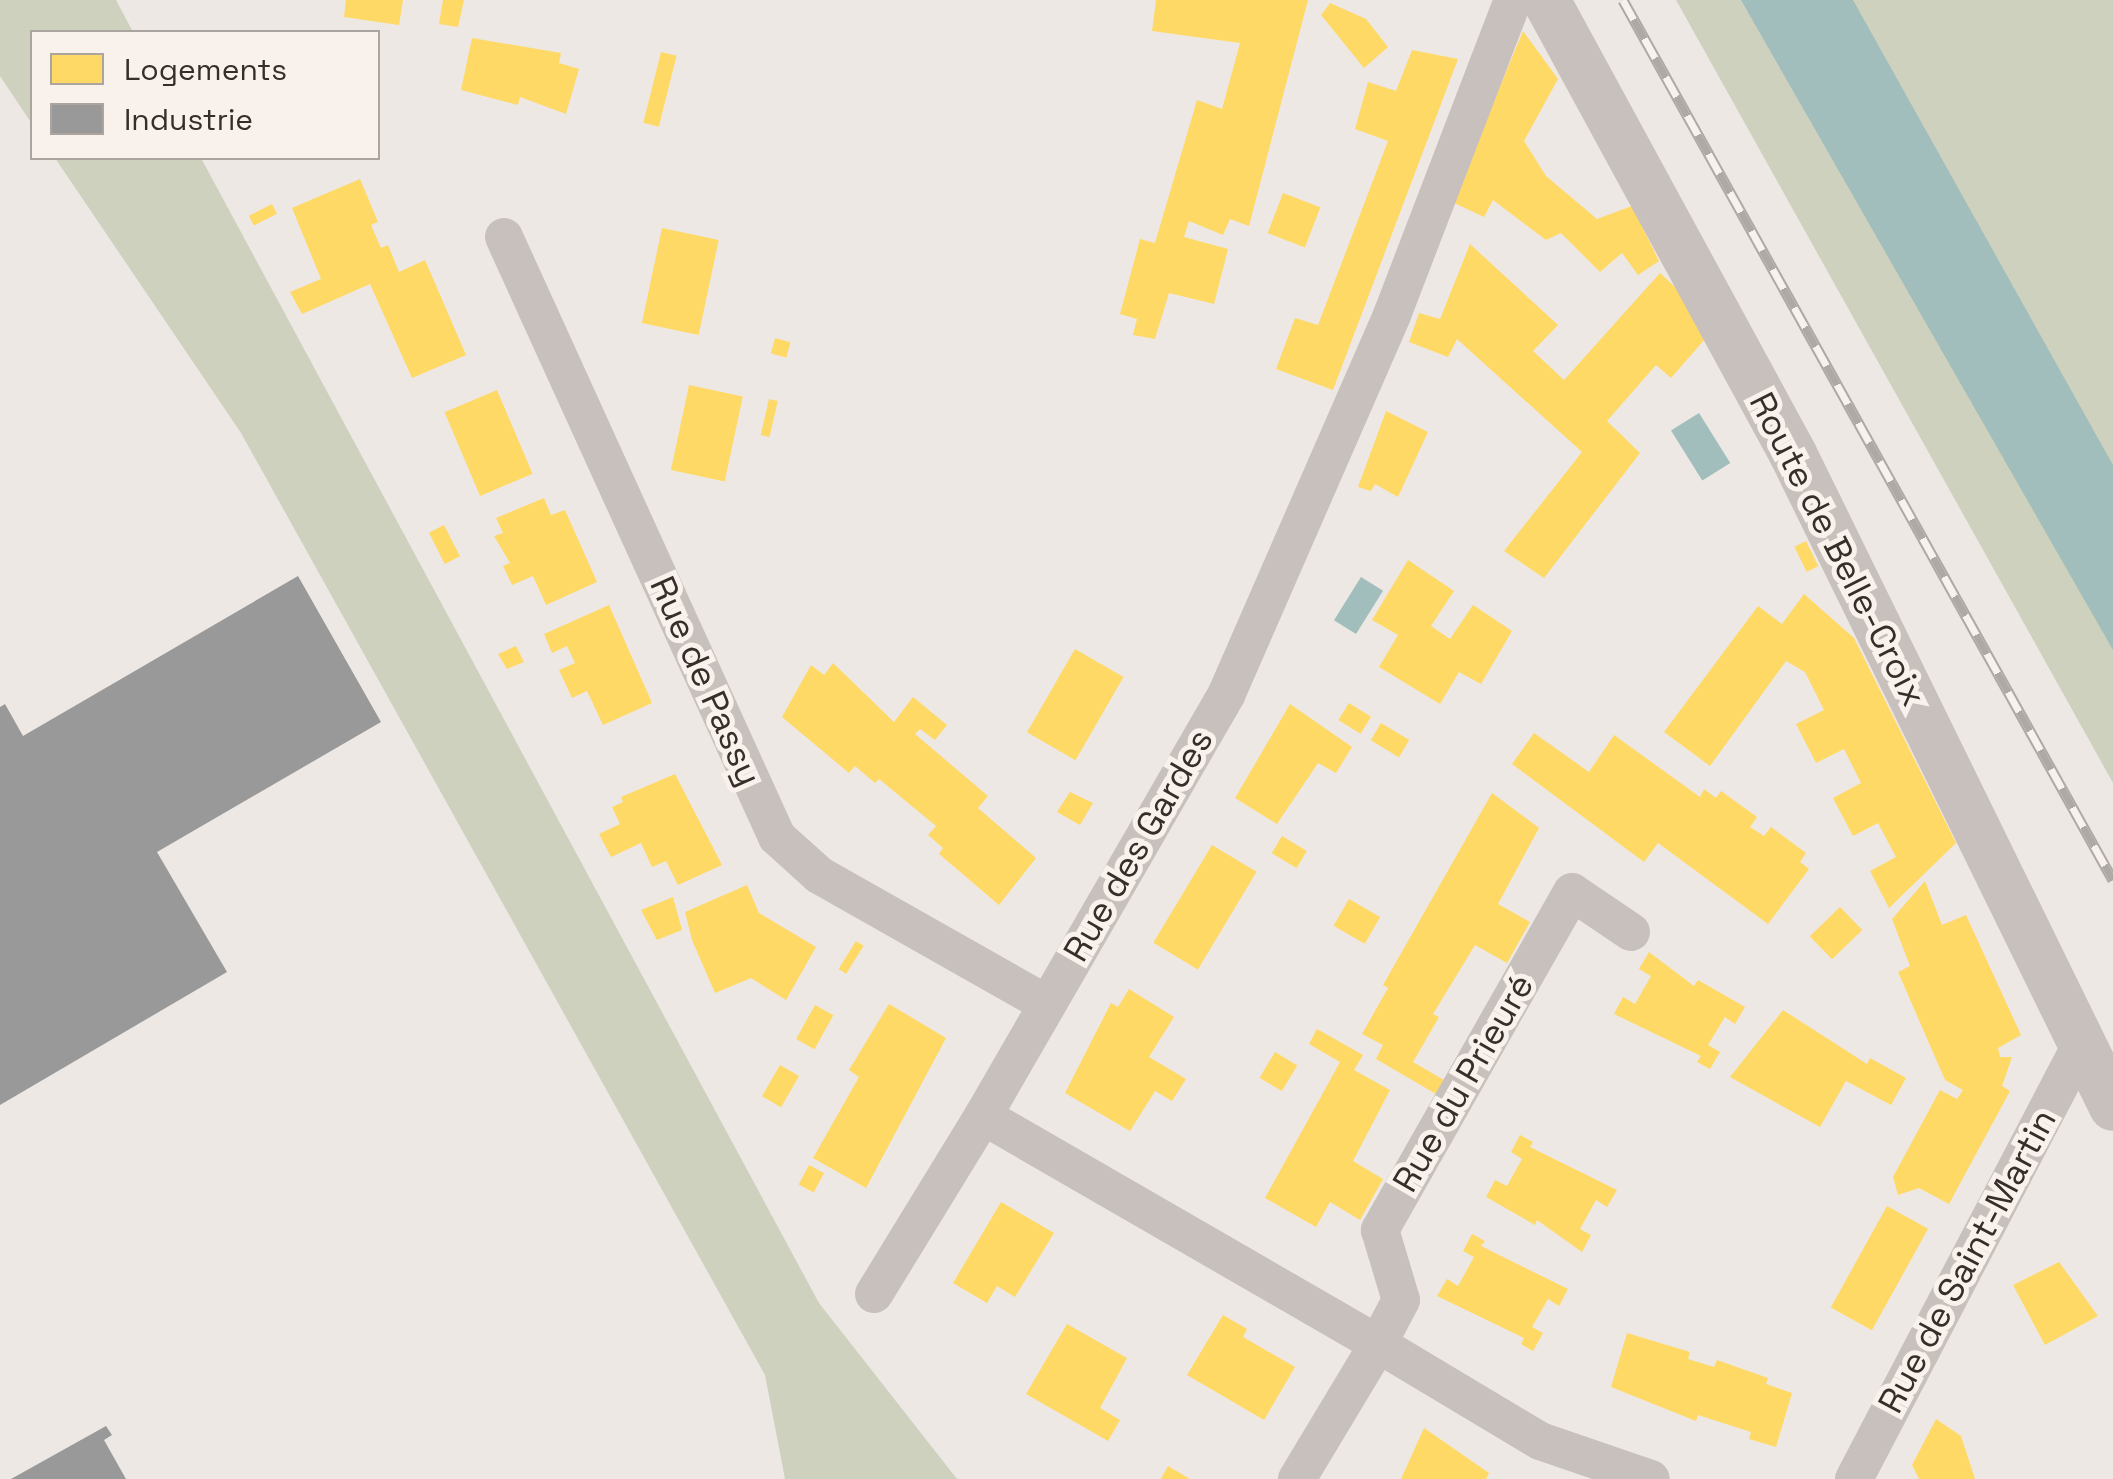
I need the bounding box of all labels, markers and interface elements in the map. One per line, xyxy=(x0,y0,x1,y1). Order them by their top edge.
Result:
legend xyxy=(30,30,380,160)
text: Logements xyxy=(124,50,287,89)
text: Industrie xyxy=(124,100,253,139)
street label: Route de Belle-Croix xyxy=(1741,385,1935,713)
street label: Rue de Passy xyxy=(641,570,771,792)
street label: Rue des Gardes xyxy=(1054,721,1222,969)
street label: Rue du Prieuré xyxy=(1384,967,1542,1199)
street label: Rue de Saint-Martin xyxy=(1869,1102,2065,1420)

